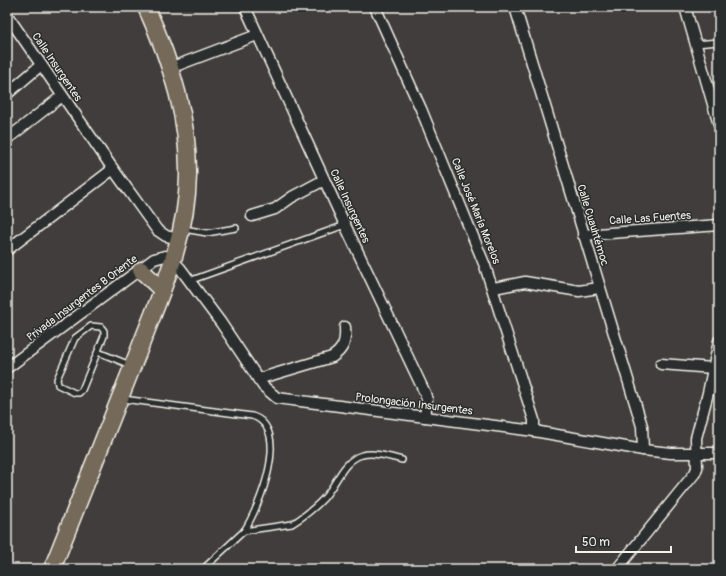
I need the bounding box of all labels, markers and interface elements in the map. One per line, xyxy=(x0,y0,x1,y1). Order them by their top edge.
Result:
street label: Calle Insurgentes xyxy=(29,30,85,104)
street label: Calle José María Morelos xyxy=(449,156,503,266)
street label: Calle Insurgentes xyxy=(327,167,373,245)
street label: Calle Cuauhtémoc xyxy=(574,183,612,268)
street label: Calle Las Fuentes xyxy=(609,209,691,227)
street label: Privada Insurgentes B Oriente xyxy=(24,252,140,344)
street label: Prolongación Insurgentes xyxy=(355,390,473,418)
scale bar xyxy=(576,528,671,554)
text: 50 m xyxy=(582,535,610,550)

